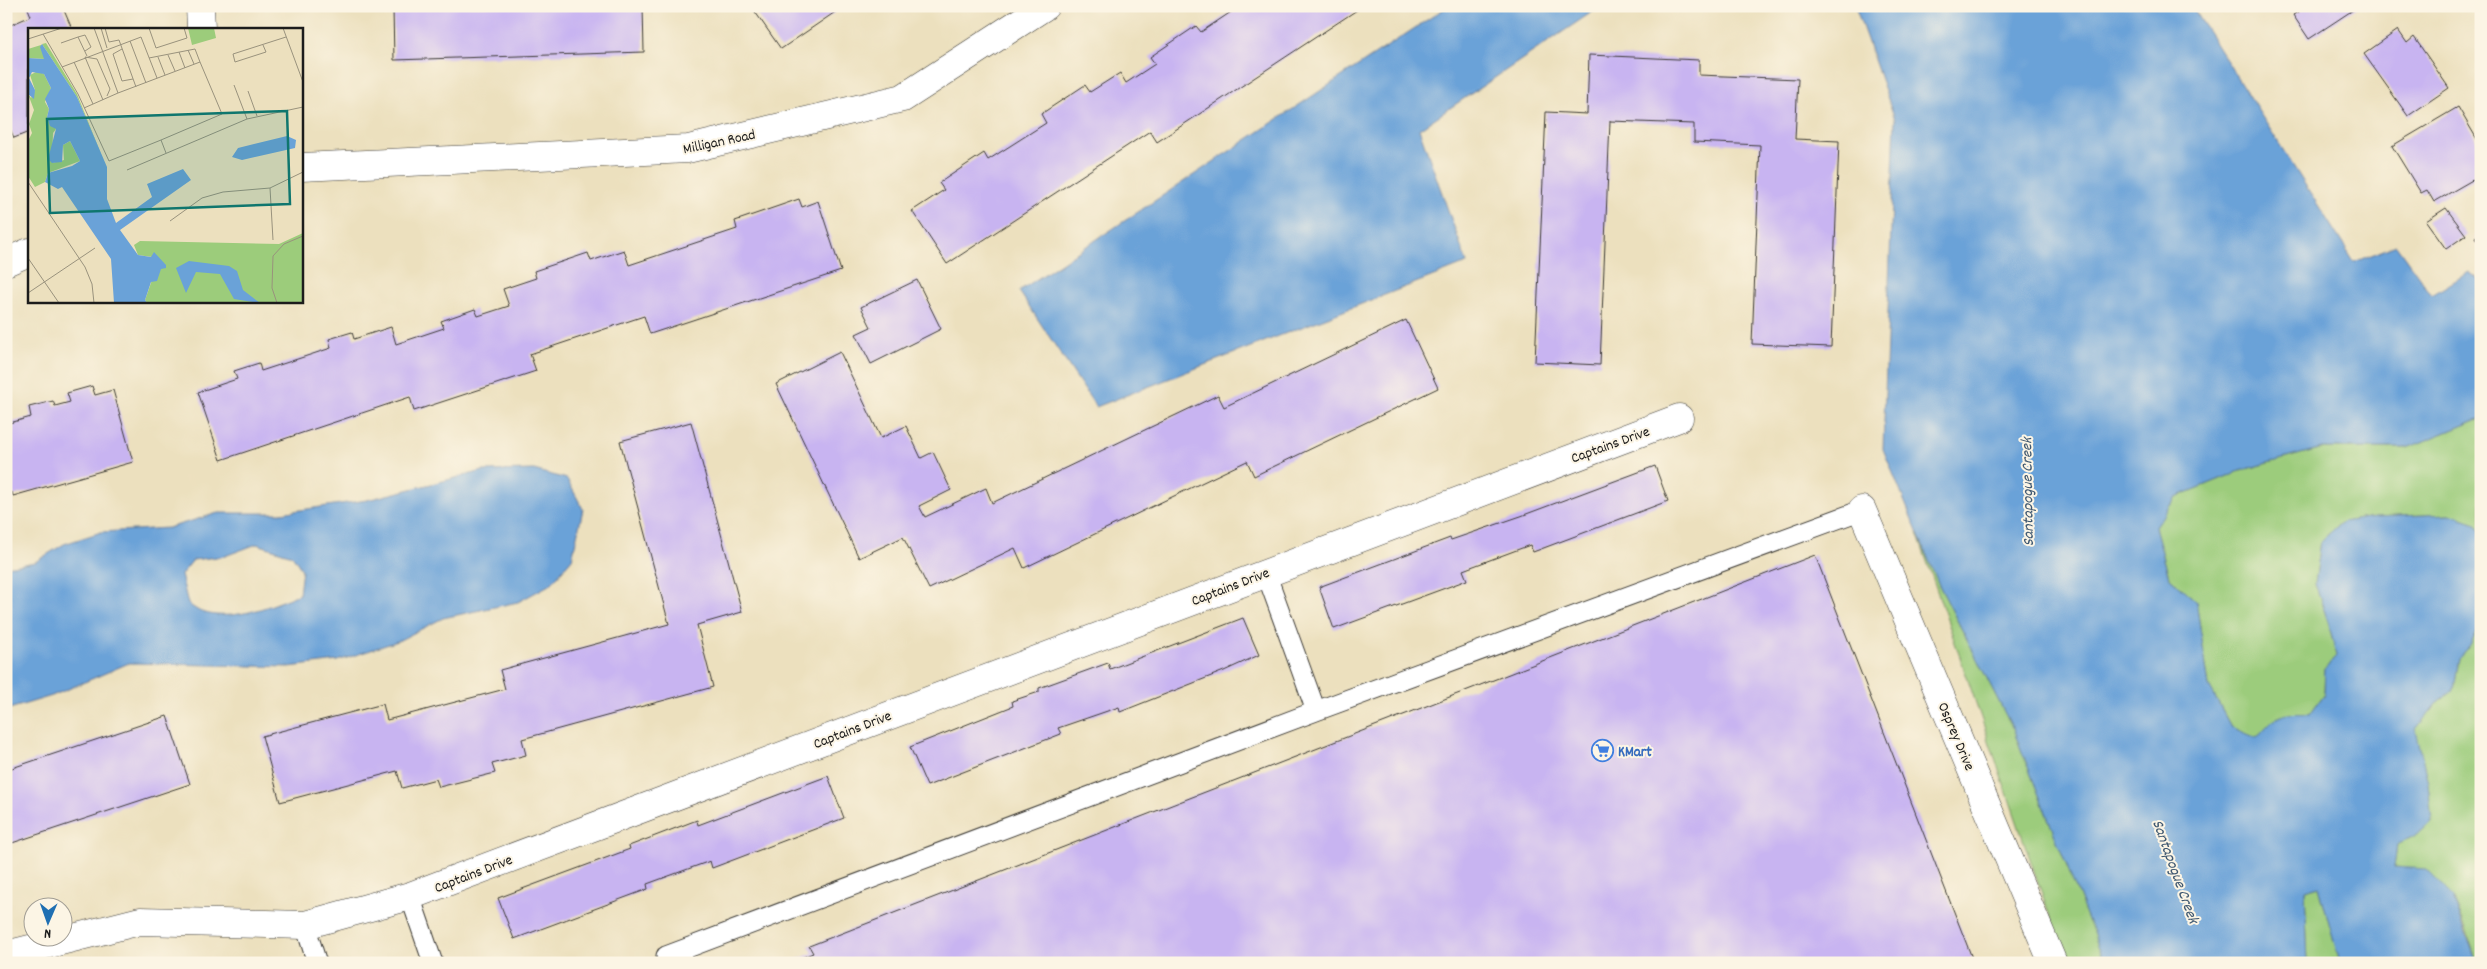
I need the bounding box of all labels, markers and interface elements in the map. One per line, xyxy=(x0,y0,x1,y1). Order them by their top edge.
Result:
inset map xyxy=(28,28,302,302)
street label: Milligan Road xyxy=(681,125,758,161)
street label: Captains Drive xyxy=(1568,421,1653,470)
water label: Santapogue Creek xyxy=(2016,436,2041,547)
street label: Captains Drive xyxy=(1188,563,1273,613)
street label: Osprey Drive xyxy=(1931,699,1980,775)
street label: Captains Drive xyxy=(810,706,895,756)
supermarket icon: KMart xyxy=(1590,739,1614,763)
place label: KMart xyxy=(1618,742,1652,764)
water label: Santapogue Creek xyxy=(2145,817,2205,928)
street label: Captains Drive xyxy=(431,850,516,900)
north arrow xyxy=(22,896,72,946)
text: N xyxy=(44,923,51,943)

